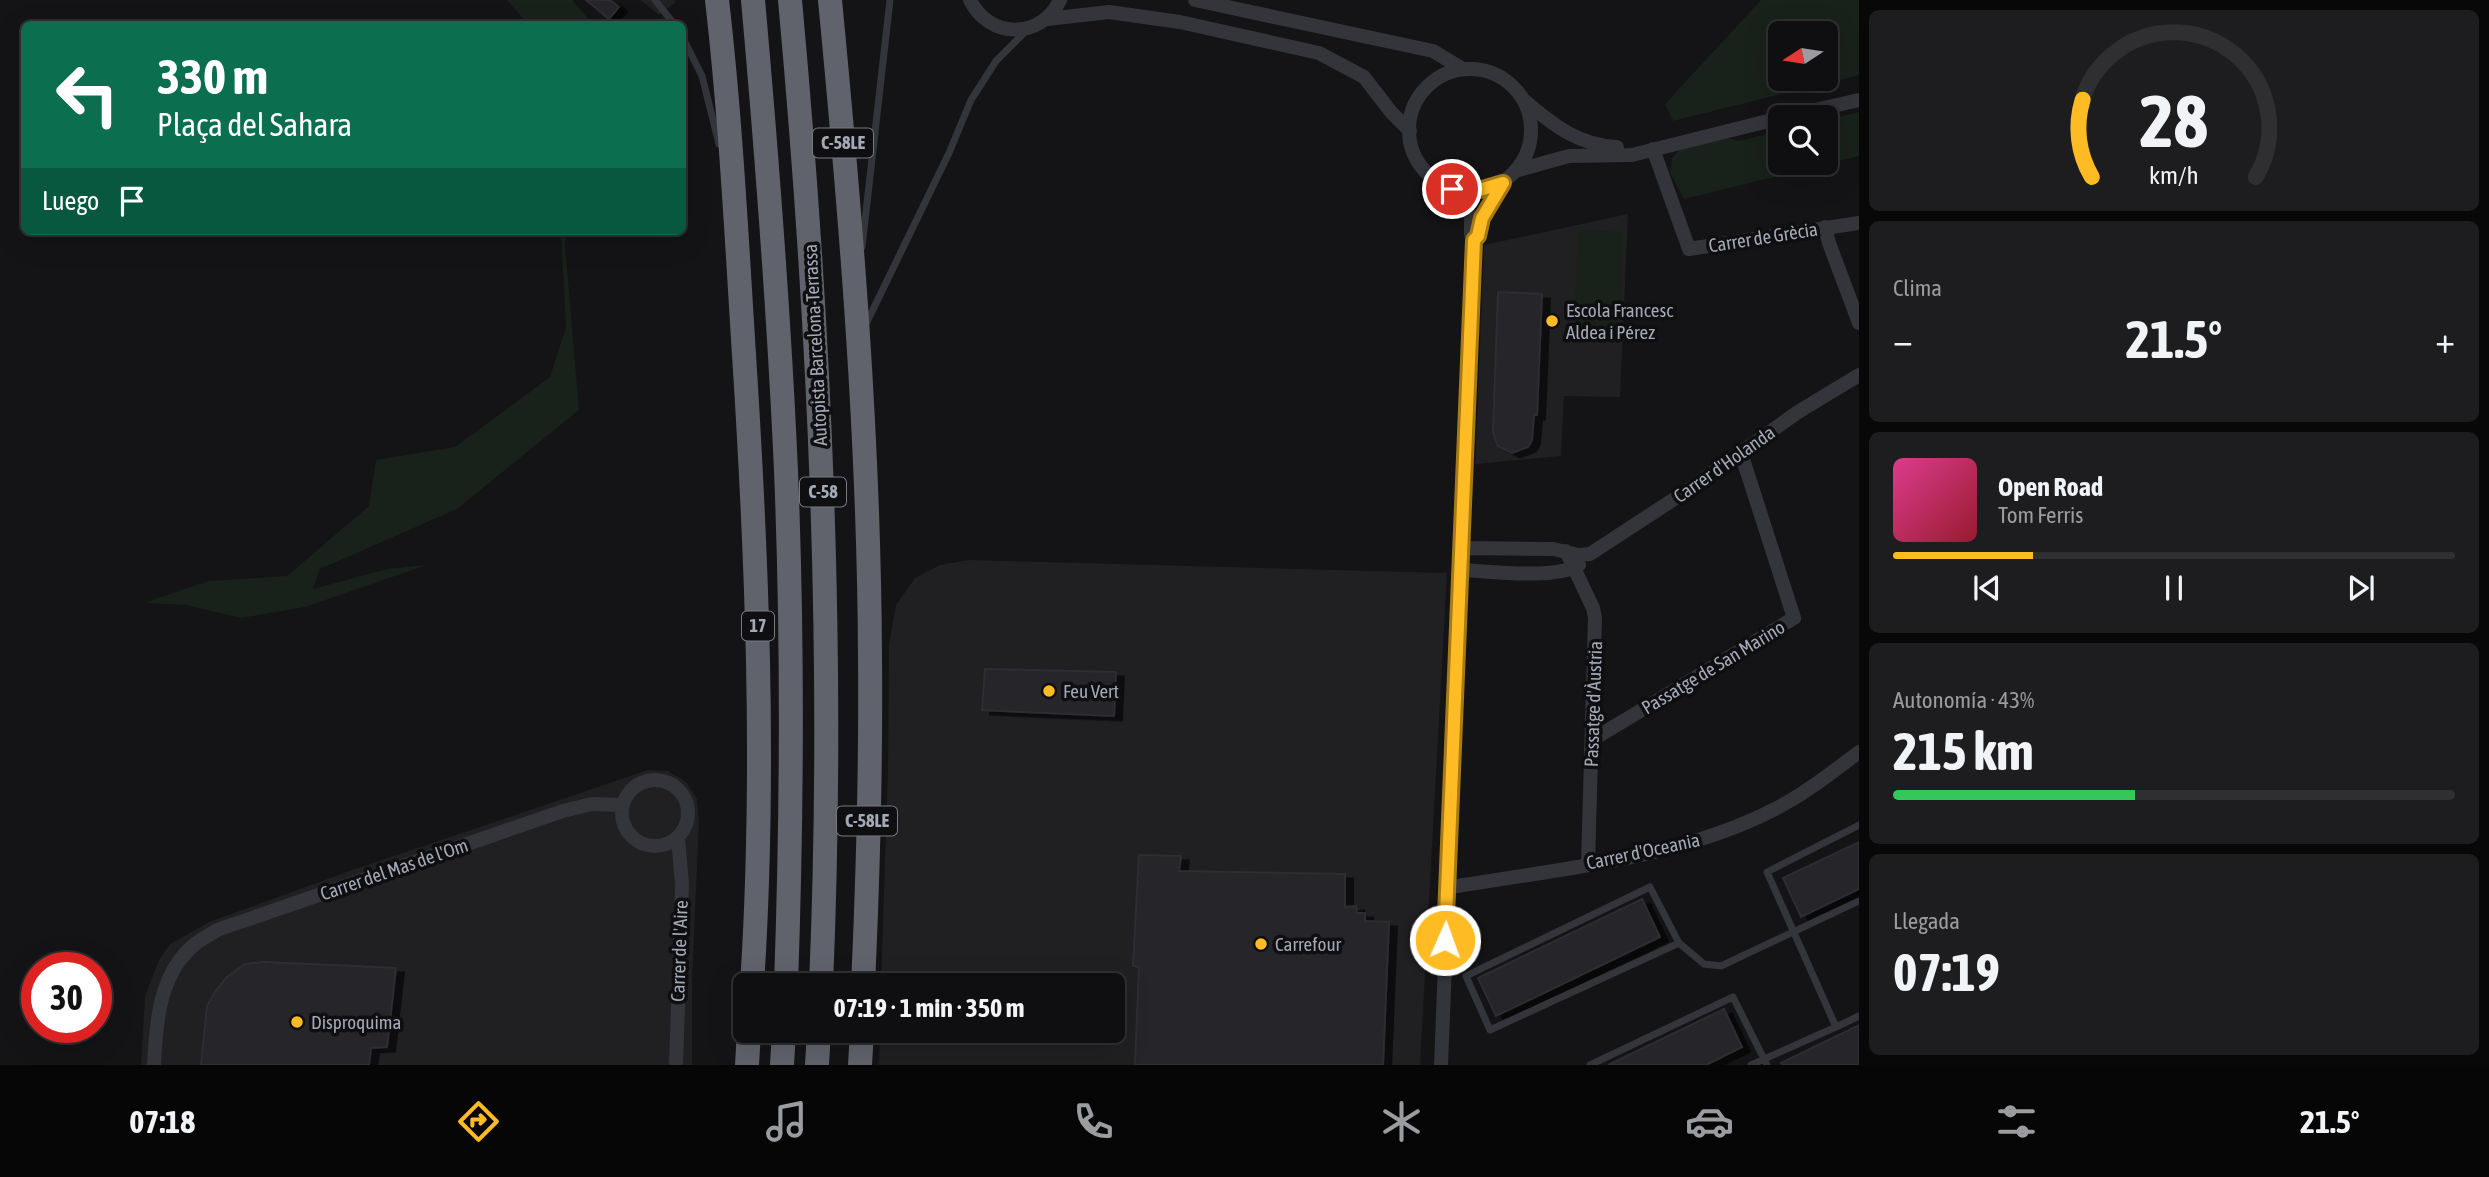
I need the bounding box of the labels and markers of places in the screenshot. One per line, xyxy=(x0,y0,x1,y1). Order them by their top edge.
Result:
pin xyxy=(1422,159,1482,219)
place label: Escola Francesc Aldea i Pérez xyxy=(1566,299,1674,343)
marker: Escola Francesc Aldea i Pérez xyxy=(1544,313,1560,329)
place label: Feu Vert xyxy=(1063,680,1119,702)
marker: Feu Vert xyxy=(1041,683,1057,699)
place label: Carrefour xyxy=(1275,933,1342,955)
marker: Carrefour xyxy=(1253,936,1269,952)
place label: Disproquima xyxy=(311,1011,401,1033)
marker: Disproquima xyxy=(289,1014,305,1030)

